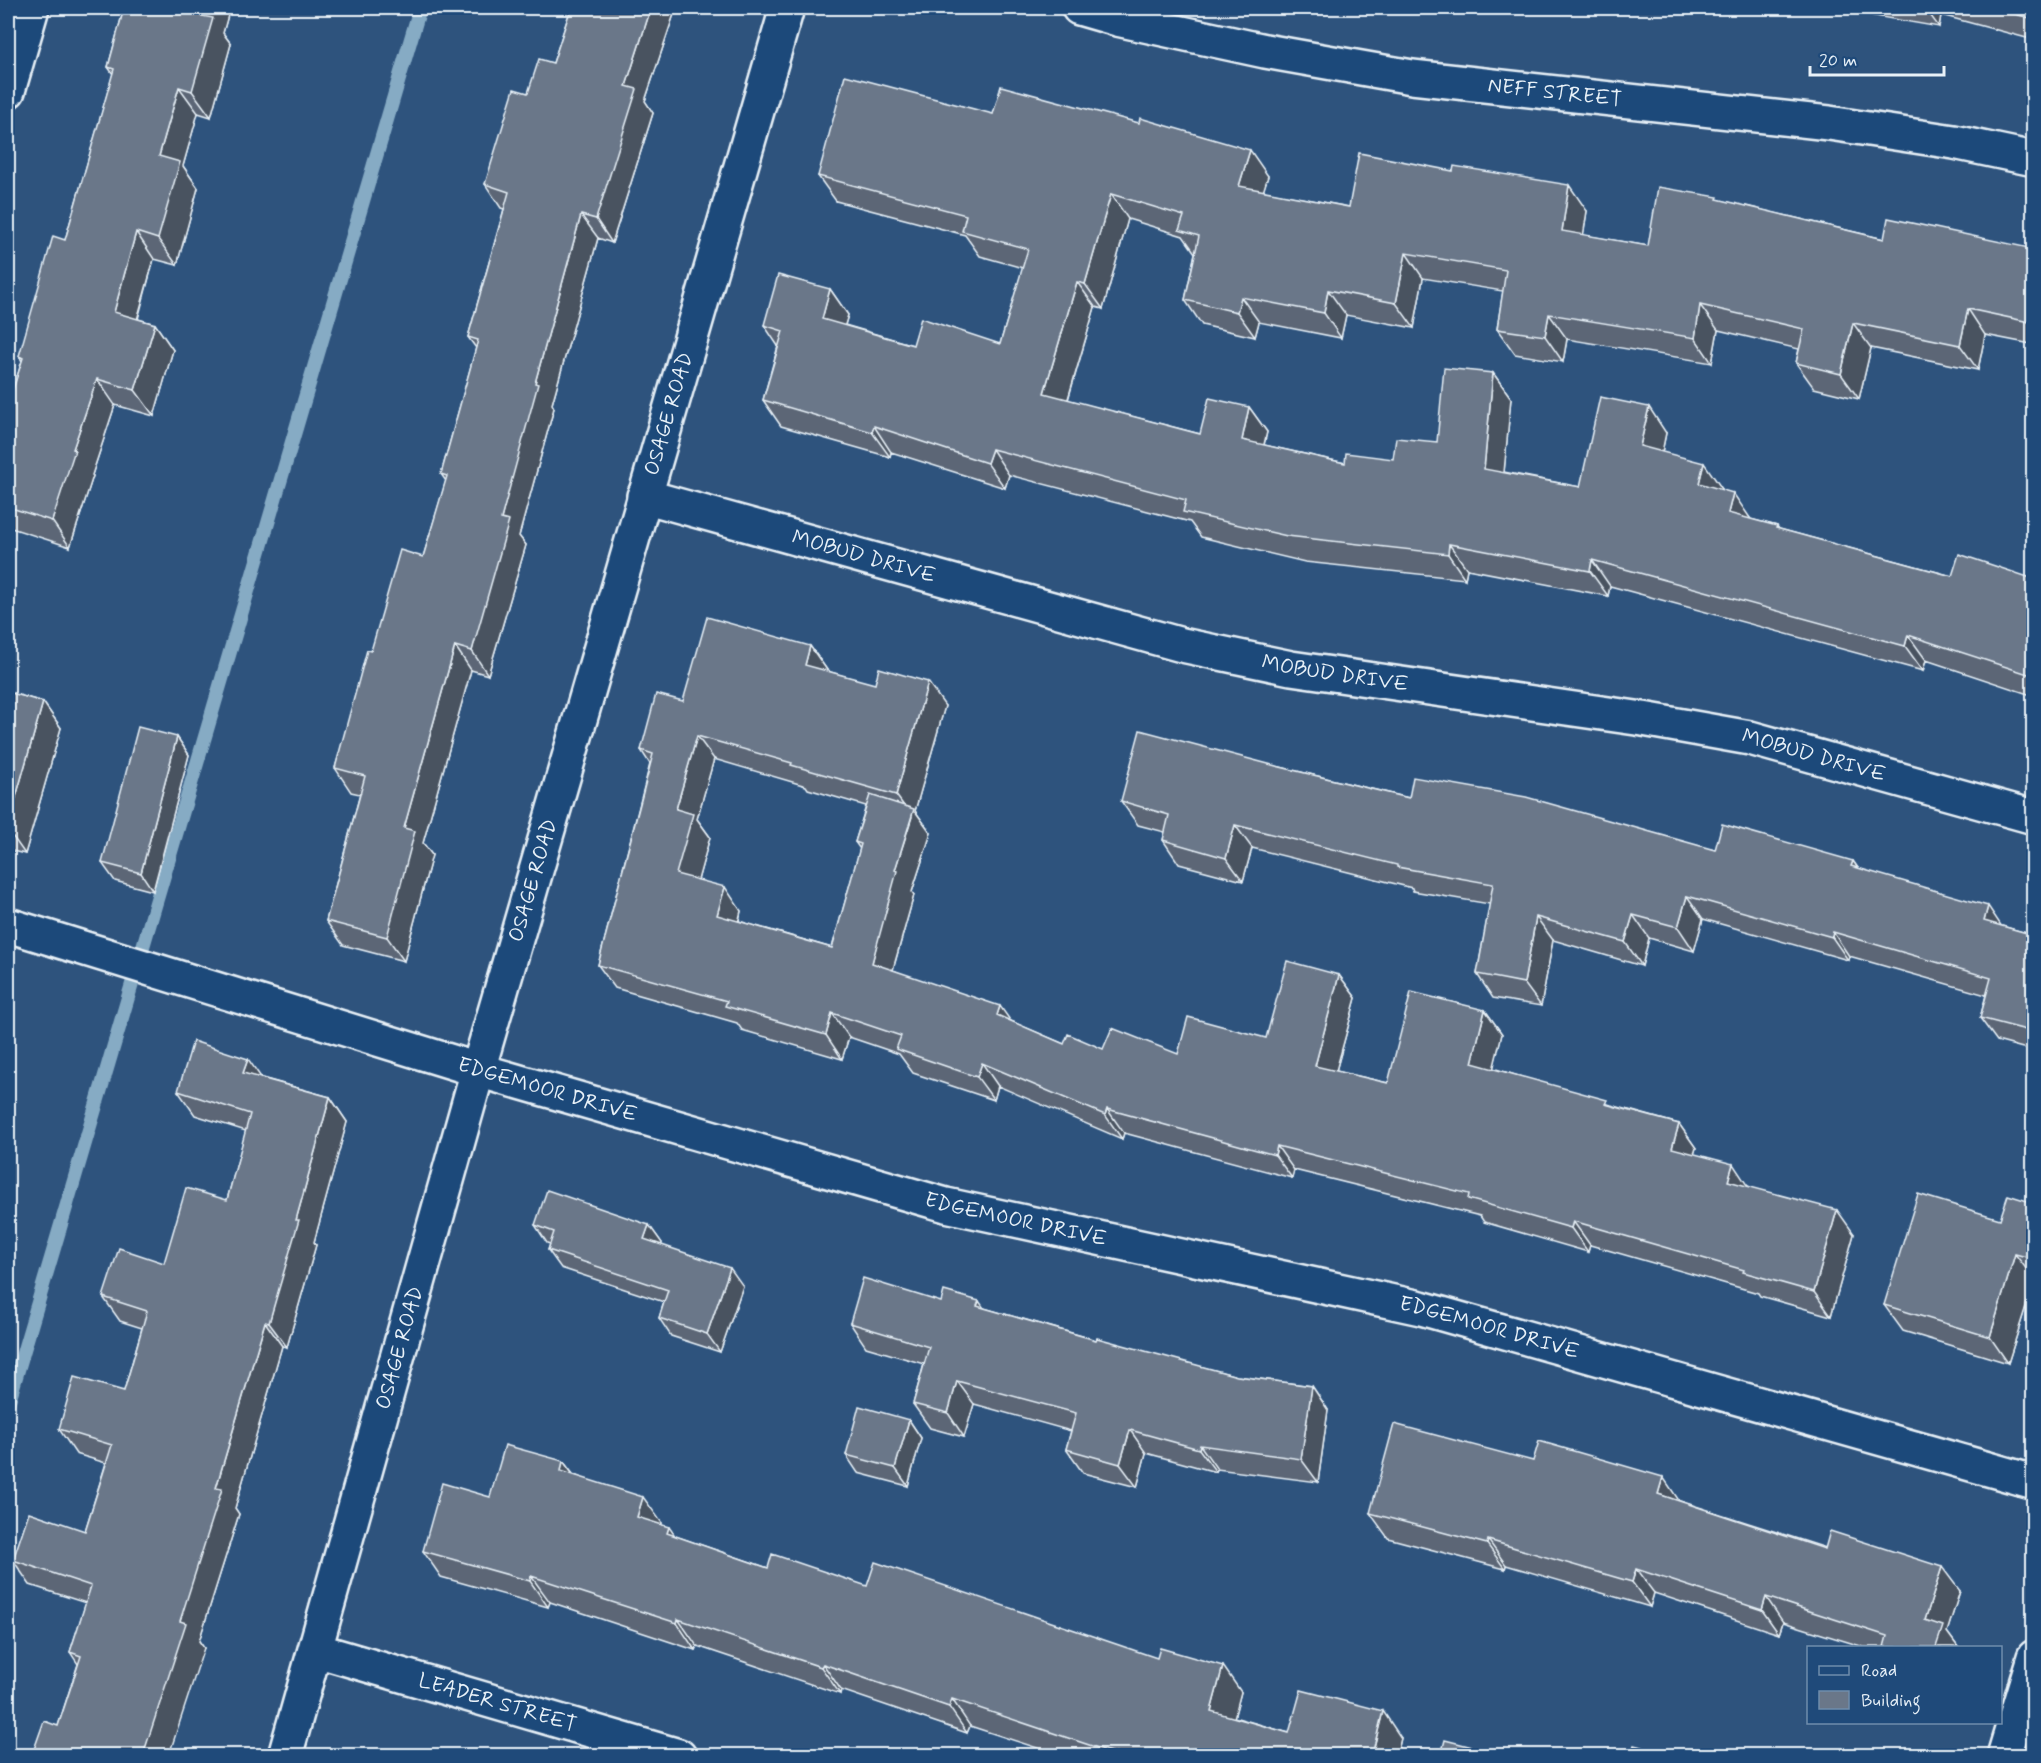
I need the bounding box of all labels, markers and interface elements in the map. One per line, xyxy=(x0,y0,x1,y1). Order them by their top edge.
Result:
scale bar xyxy=(1810,39,1944,77)
text: 20 m xyxy=(1819,49,1857,73)
street label: NEFF STREET xyxy=(1486,71,1623,114)
street label: OSAGE ROAD xyxy=(638,349,700,479)
street label: MOBUD DRIVE xyxy=(789,524,939,590)
street label: MOBUD DRIVE xyxy=(1259,648,1410,699)
street label: MOBUD DRIVE xyxy=(1739,722,1889,789)
street label: OSAGE ROAD xyxy=(502,816,564,945)
street label: EDGEMOOR DRIVE xyxy=(454,1051,640,1129)
street label: EDGEMOOR DRIVE xyxy=(921,1186,1109,1253)
street label: OSAGE ROAD xyxy=(369,1283,430,1413)
street label: EDGEMOOR DRIVE xyxy=(1397,1290,1582,1366)
legend xyxy=(1807,1646,2002,1724)
text: Road xyxy=(1861,1659,1897,1683)
street label: LEADER STREET xyxy=(415,1667,580,1739)
text: Building xyxy=(1861,1689,1921,1715)

